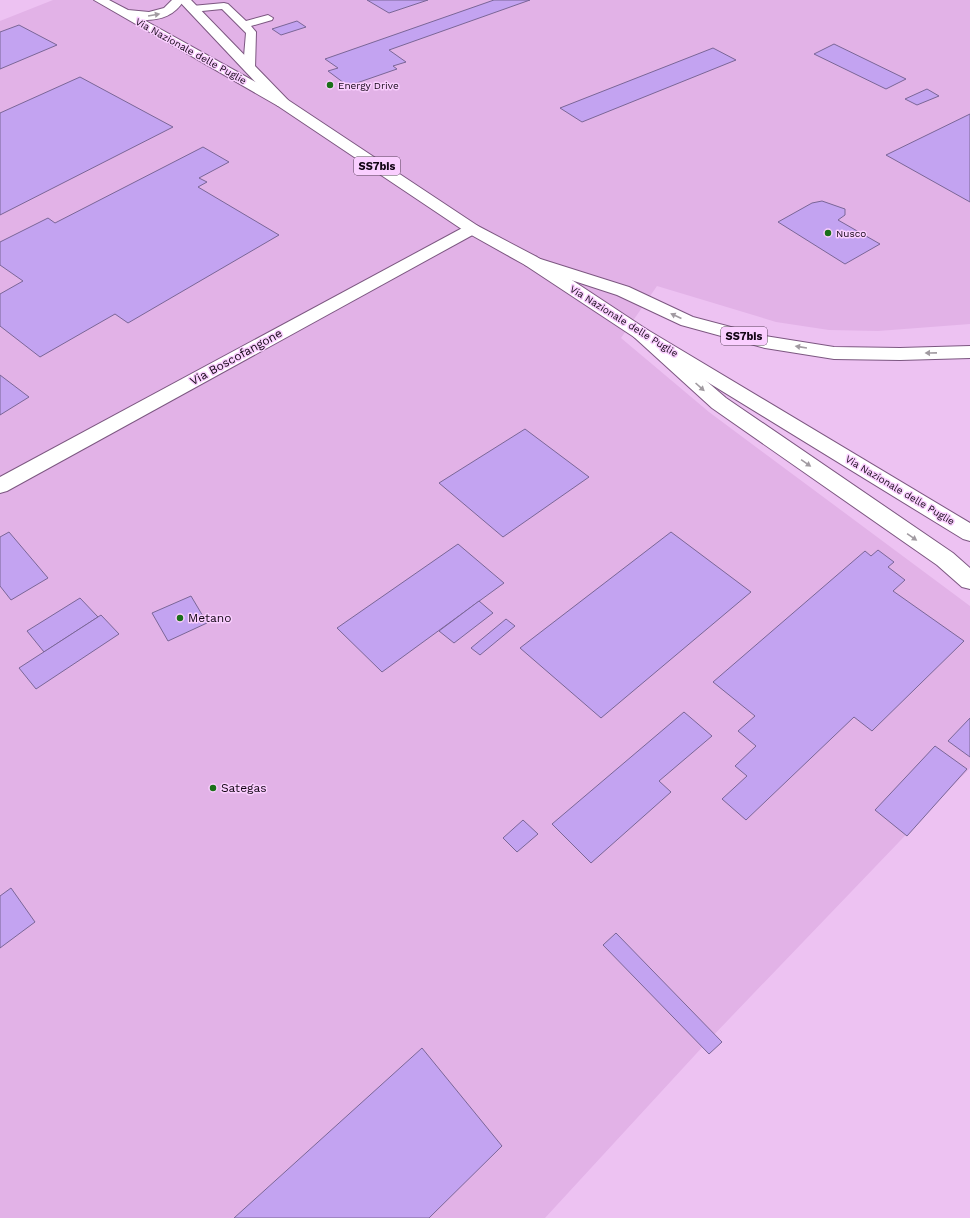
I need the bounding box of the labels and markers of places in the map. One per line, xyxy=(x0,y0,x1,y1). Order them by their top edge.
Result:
marker: Energy Drive xyxy=(325,80,335,90)
place label: Energy Drive xyxy=(338,80,399,91)
marker: Nusco xyxy=(823,228,833,238)
place label: Nusco xyxy=(836,228,866,239)
place label: Metano xyxy=(188,611,231,625)
marker: Metano xyxy=(175,613,185,623)
place label: Sategas xyxy=(221,781,267,795)
marker: Sategas xyxy=(208,783,218,793)

